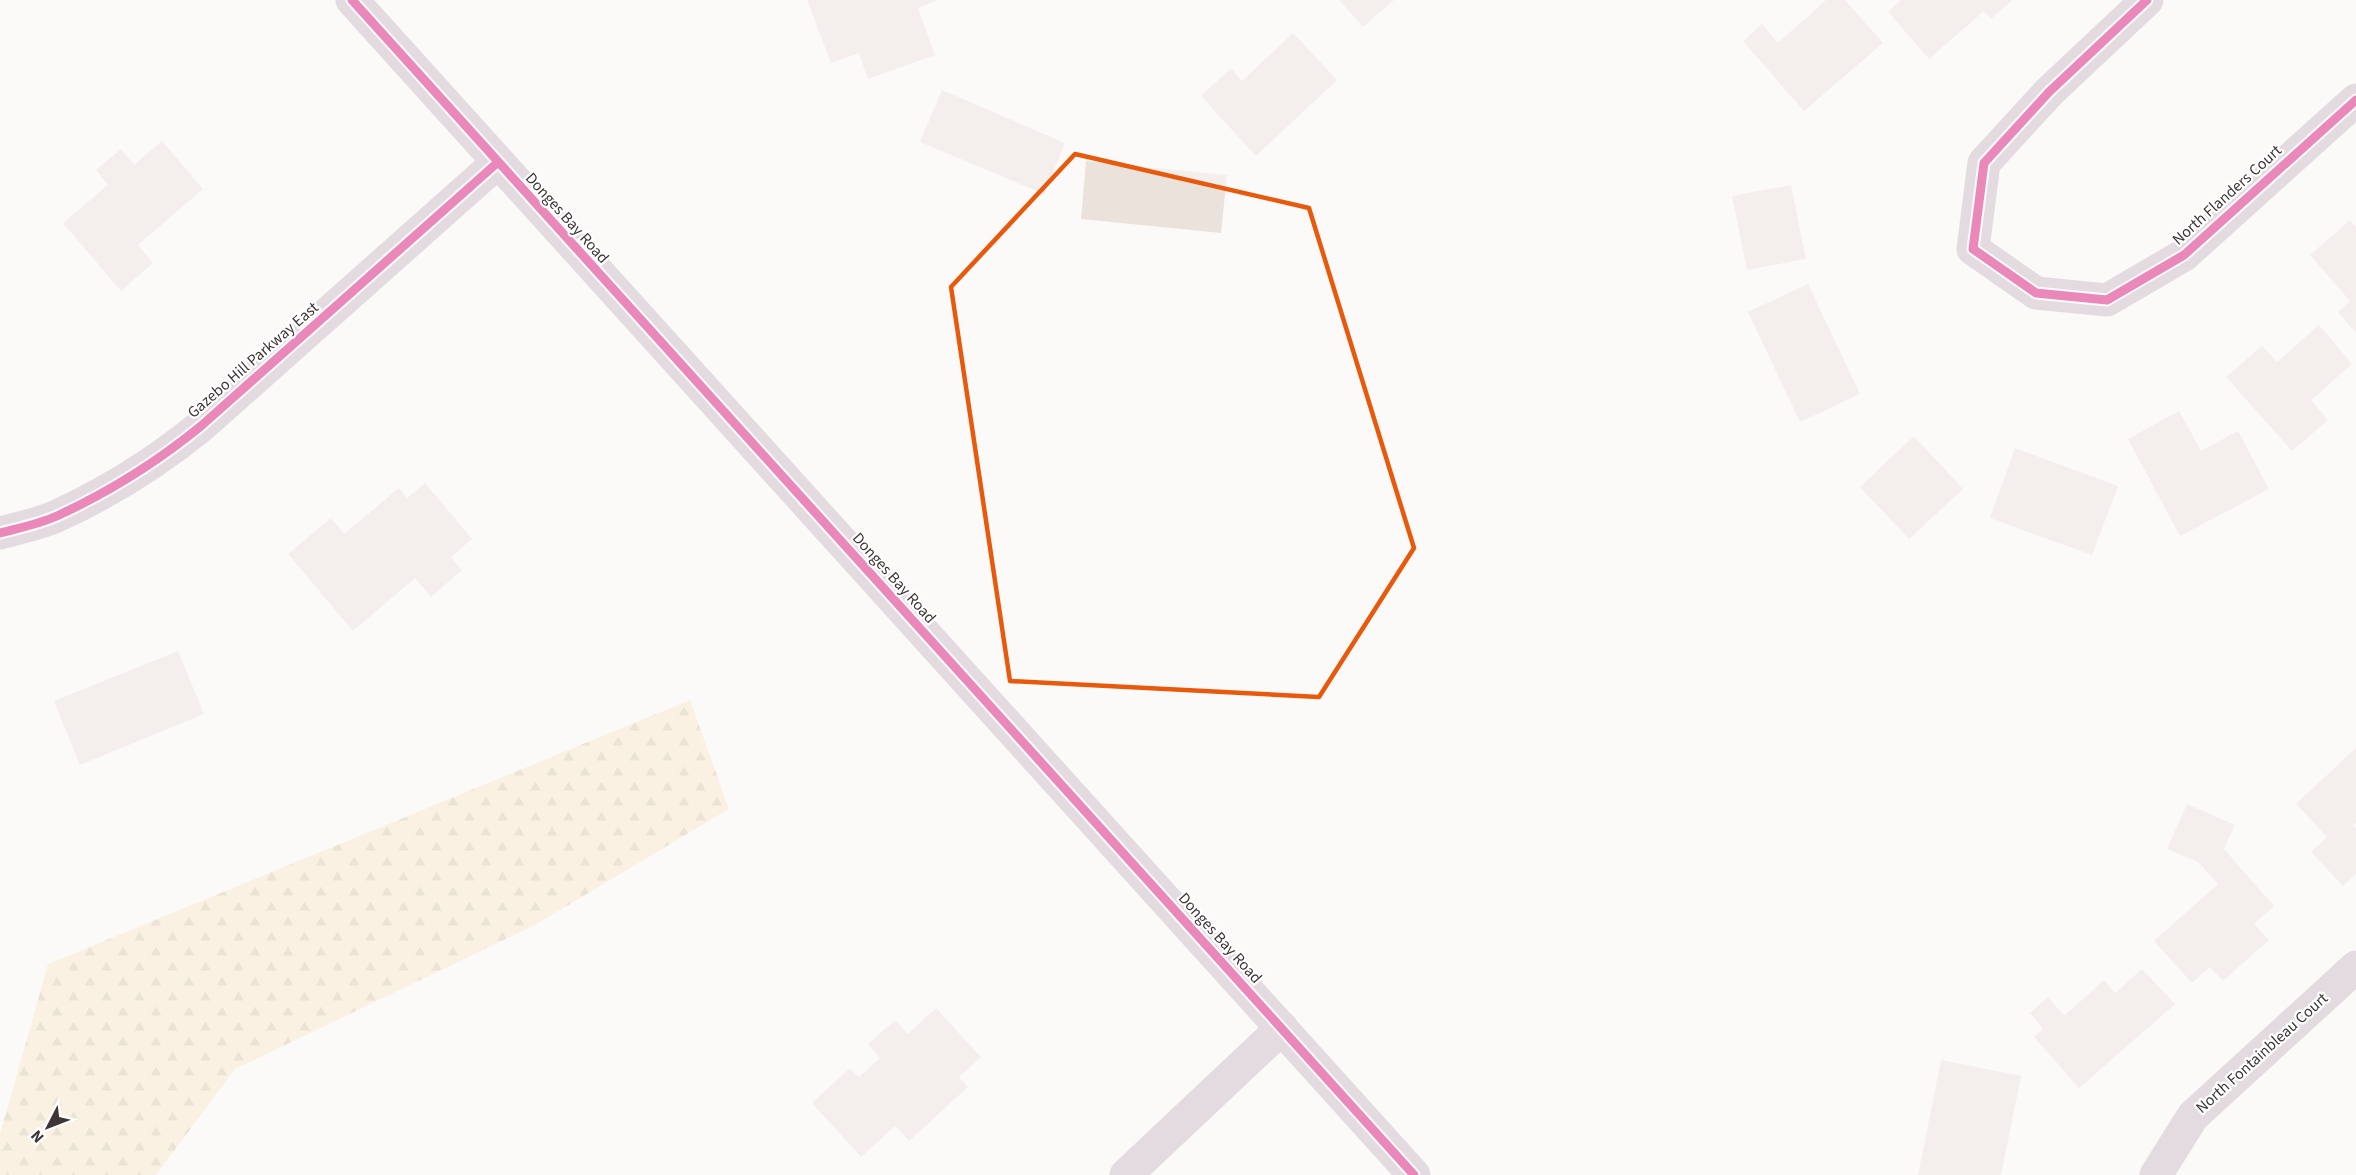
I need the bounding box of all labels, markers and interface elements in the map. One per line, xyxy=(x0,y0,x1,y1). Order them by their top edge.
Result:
street label: North Flanders Court xyxy=(2167,139,2287,250)
street label: Donges Bay Road xyxy=(520,168,614,268)
street label: Gazebo Hill Parkway East xyxy=(183,296,324,423)
street label: Donges Bay Road xyxy=(847,528,941,628)
street label: Donges Bay Road xyxy=(1173,888,1267,988)
street label: North Fontainbleau Court xyxy=(2191,987,2333,1118)
north arrow xyxy=(18,1097,78,1157)
text: N xyxy=(26,1125,49,1148)

